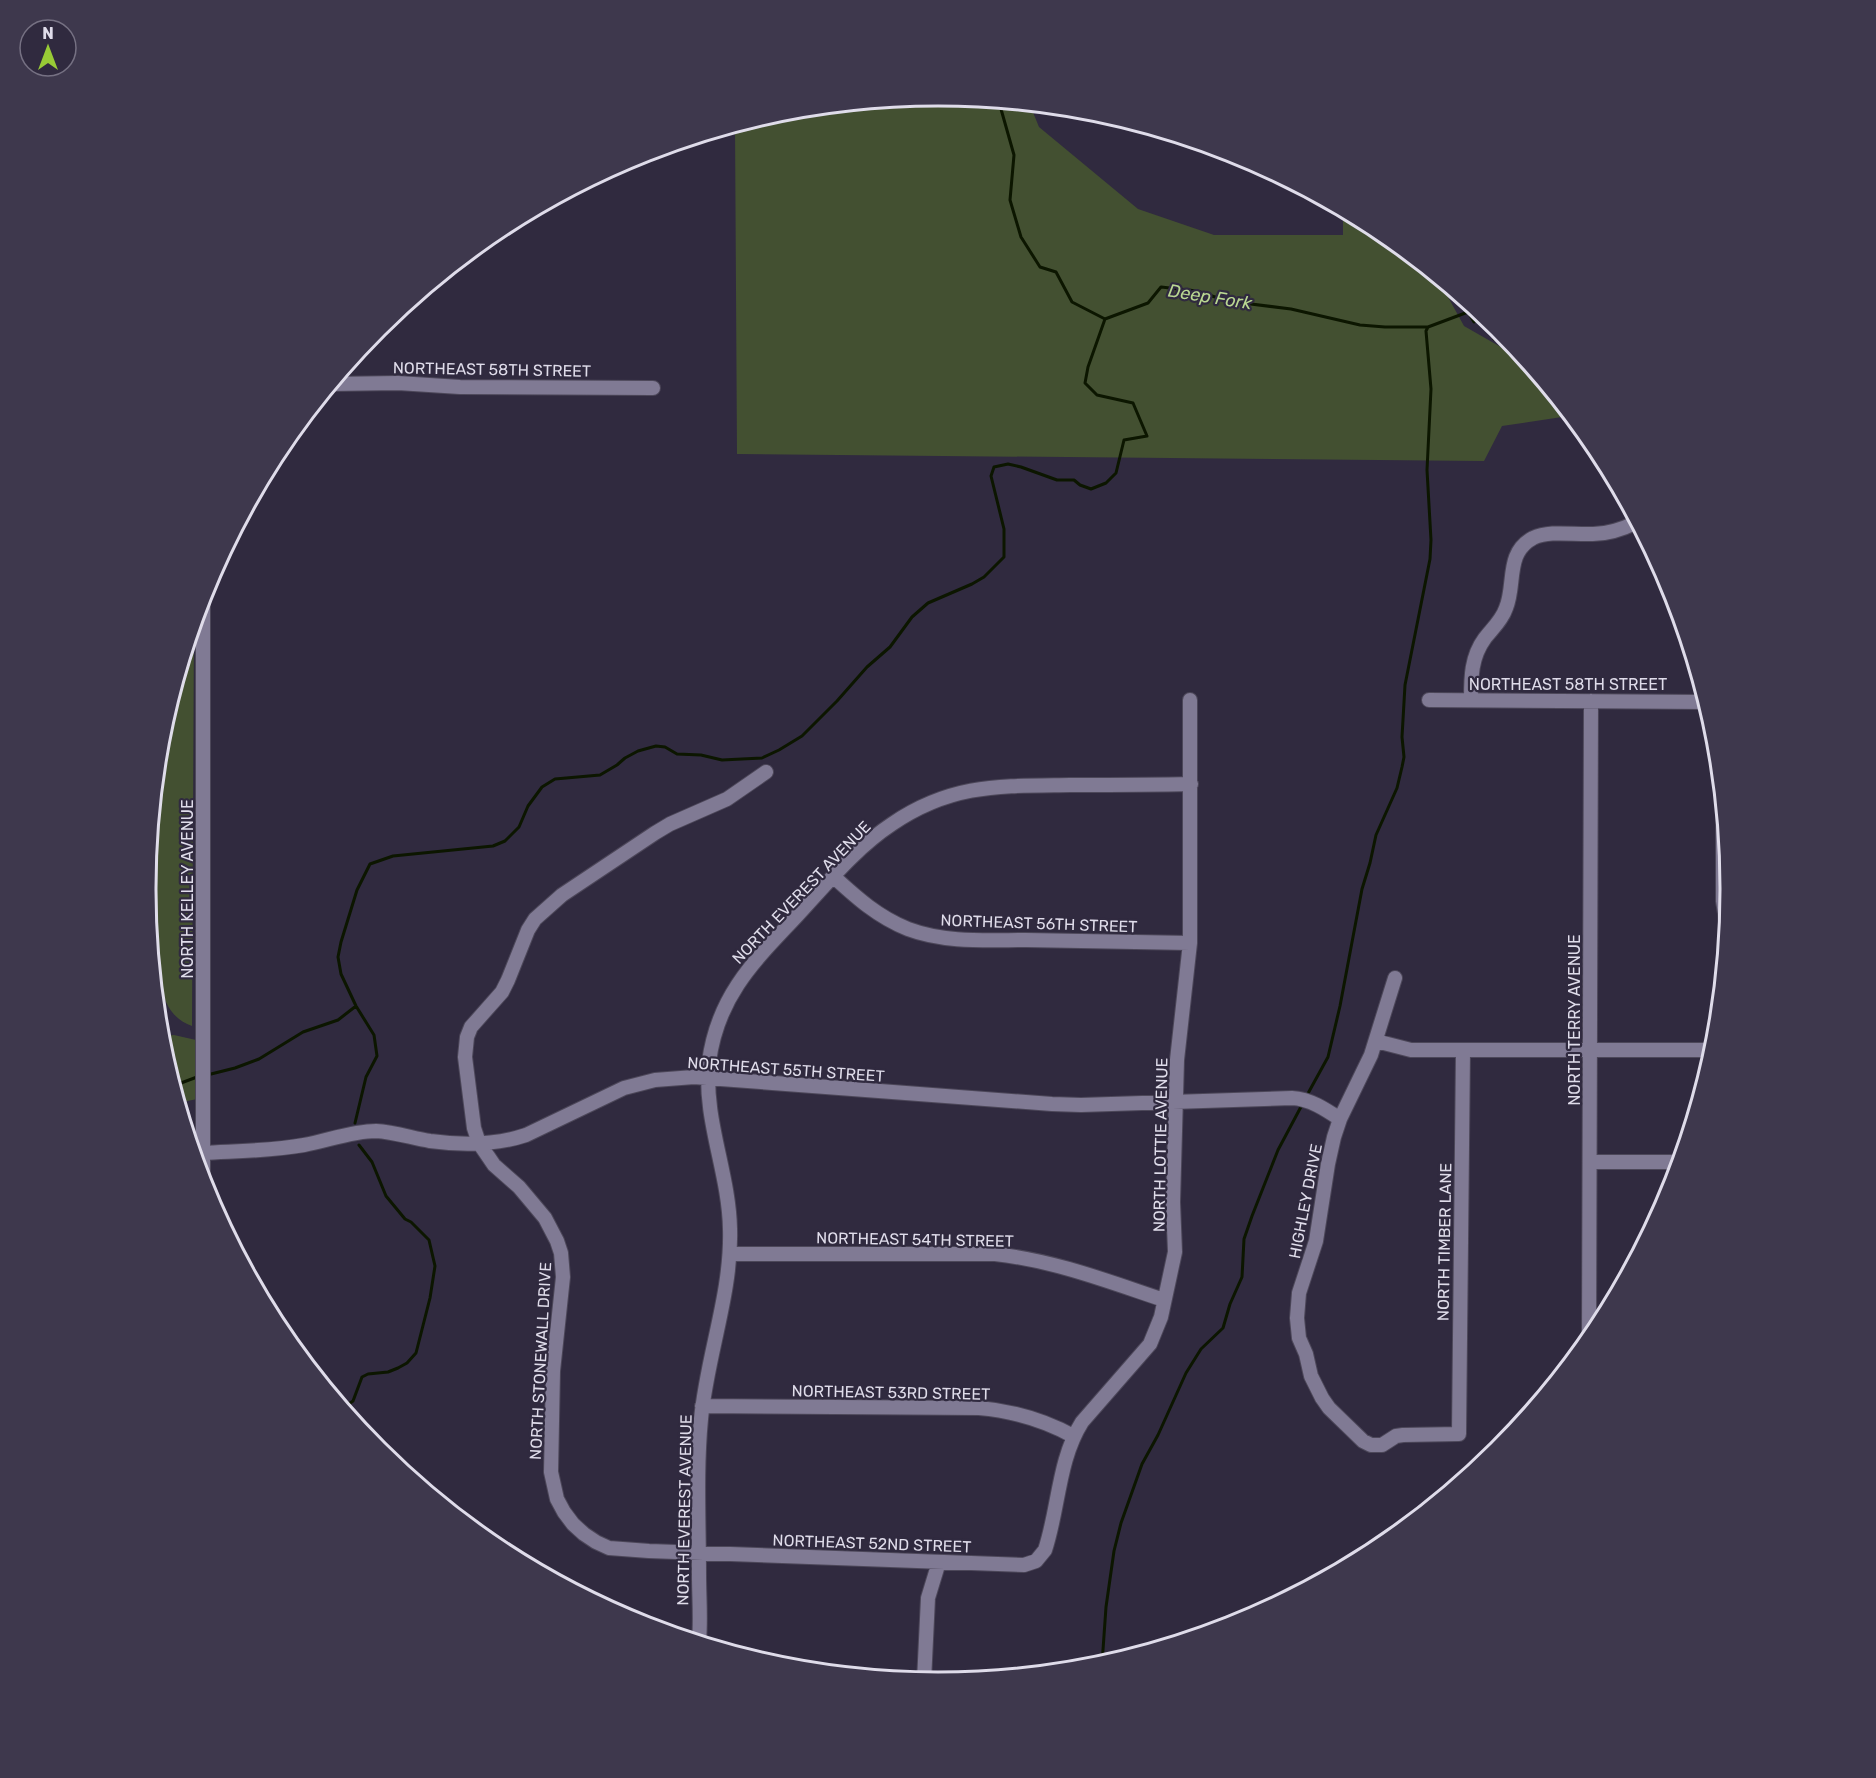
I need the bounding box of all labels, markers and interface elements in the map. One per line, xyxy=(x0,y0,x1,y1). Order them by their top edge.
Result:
north arrow xyxy=(18,18,78,78)
text: N xyxy=(42,24,54,43)
water label: Deep Fork xyxy=(1167,280,1254,315)
street label: NORTHEAST 58TH STREET xyxy=(393,358,591,381)
street label: NORTHEAST 58TH STREET xyxy=(1469,675,1667,694)
street label: NORTH KELLEY AVENUE xyxy=(178,799,197,979)
street label: NORTH EVEREST AVENUE xyxy=(728,817,875,968)
street label: NORTHEAST 56TH STREET xyxy=(940,911,1138,936)
street label: NORTH TERRY AVENUE xyxy=(1565,934,1584,1106)
street label: NORTHEAST 55TH STREET xyxy=(687,1053,885,1086)
street label: NORTH LOTTIE AVENUE xyxy=(1149,1058,1172,1232)
street label: HIGHLEY DRIVE xyxy=(1285,1142,1326,1260)
street label: NORTH TIMBER LANE xyxy=(1434,1163,1455,1321)
street label: NORTHEAST 54TH STREET xyxy=(816,1228,1014,1251)
street label: NORTH STONEWALL DRIVE xyxy=(526,1262,555,1460)
street label: NORTHEAST 53RD STREET xyxy=(792,1381,990,1404)
street label: NORTH EVEREST AVENUE xyxy=(673,1414,696,1606)
street label: NORTHEAST 52ND STREET xyxy=(772,1531,972,1556)

